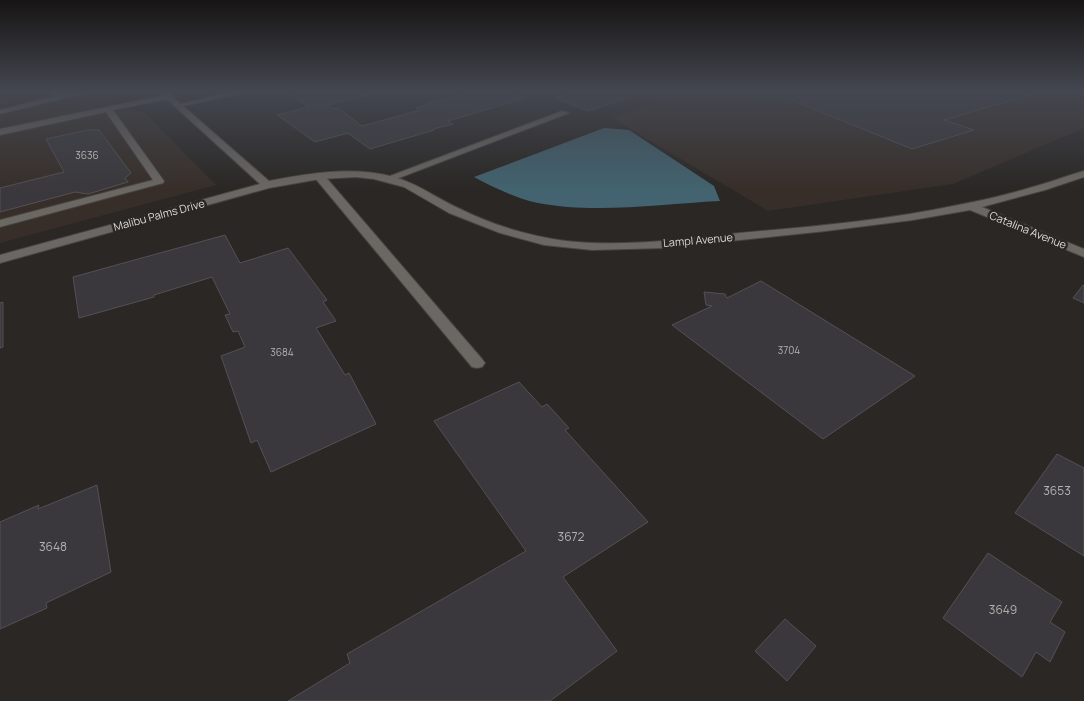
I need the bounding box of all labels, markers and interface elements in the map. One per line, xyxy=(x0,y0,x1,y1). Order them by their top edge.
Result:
house number: 3636 xyxy=(75,148,99,162)
street label: Malibu Palms Drive xyxy=(112,195,207,234)
street label: Catalina Avenue xyxy=(987,207,1070,252)
street label: Lampl Avenue xyxy=(662,229,734,250)
house number: 3704 xyxy=(778,343,800,357)
house number: 3684 xyxy=(270,345,294,359)
house number: 3653 xyxy=(1043,482,1071,499)
house number: 3672 xyxy=(558,528,585,545)
house number: 3648 xyxy=(39,538,67,555)
house number: 3649 xyxy=(989,601,1017,618)

